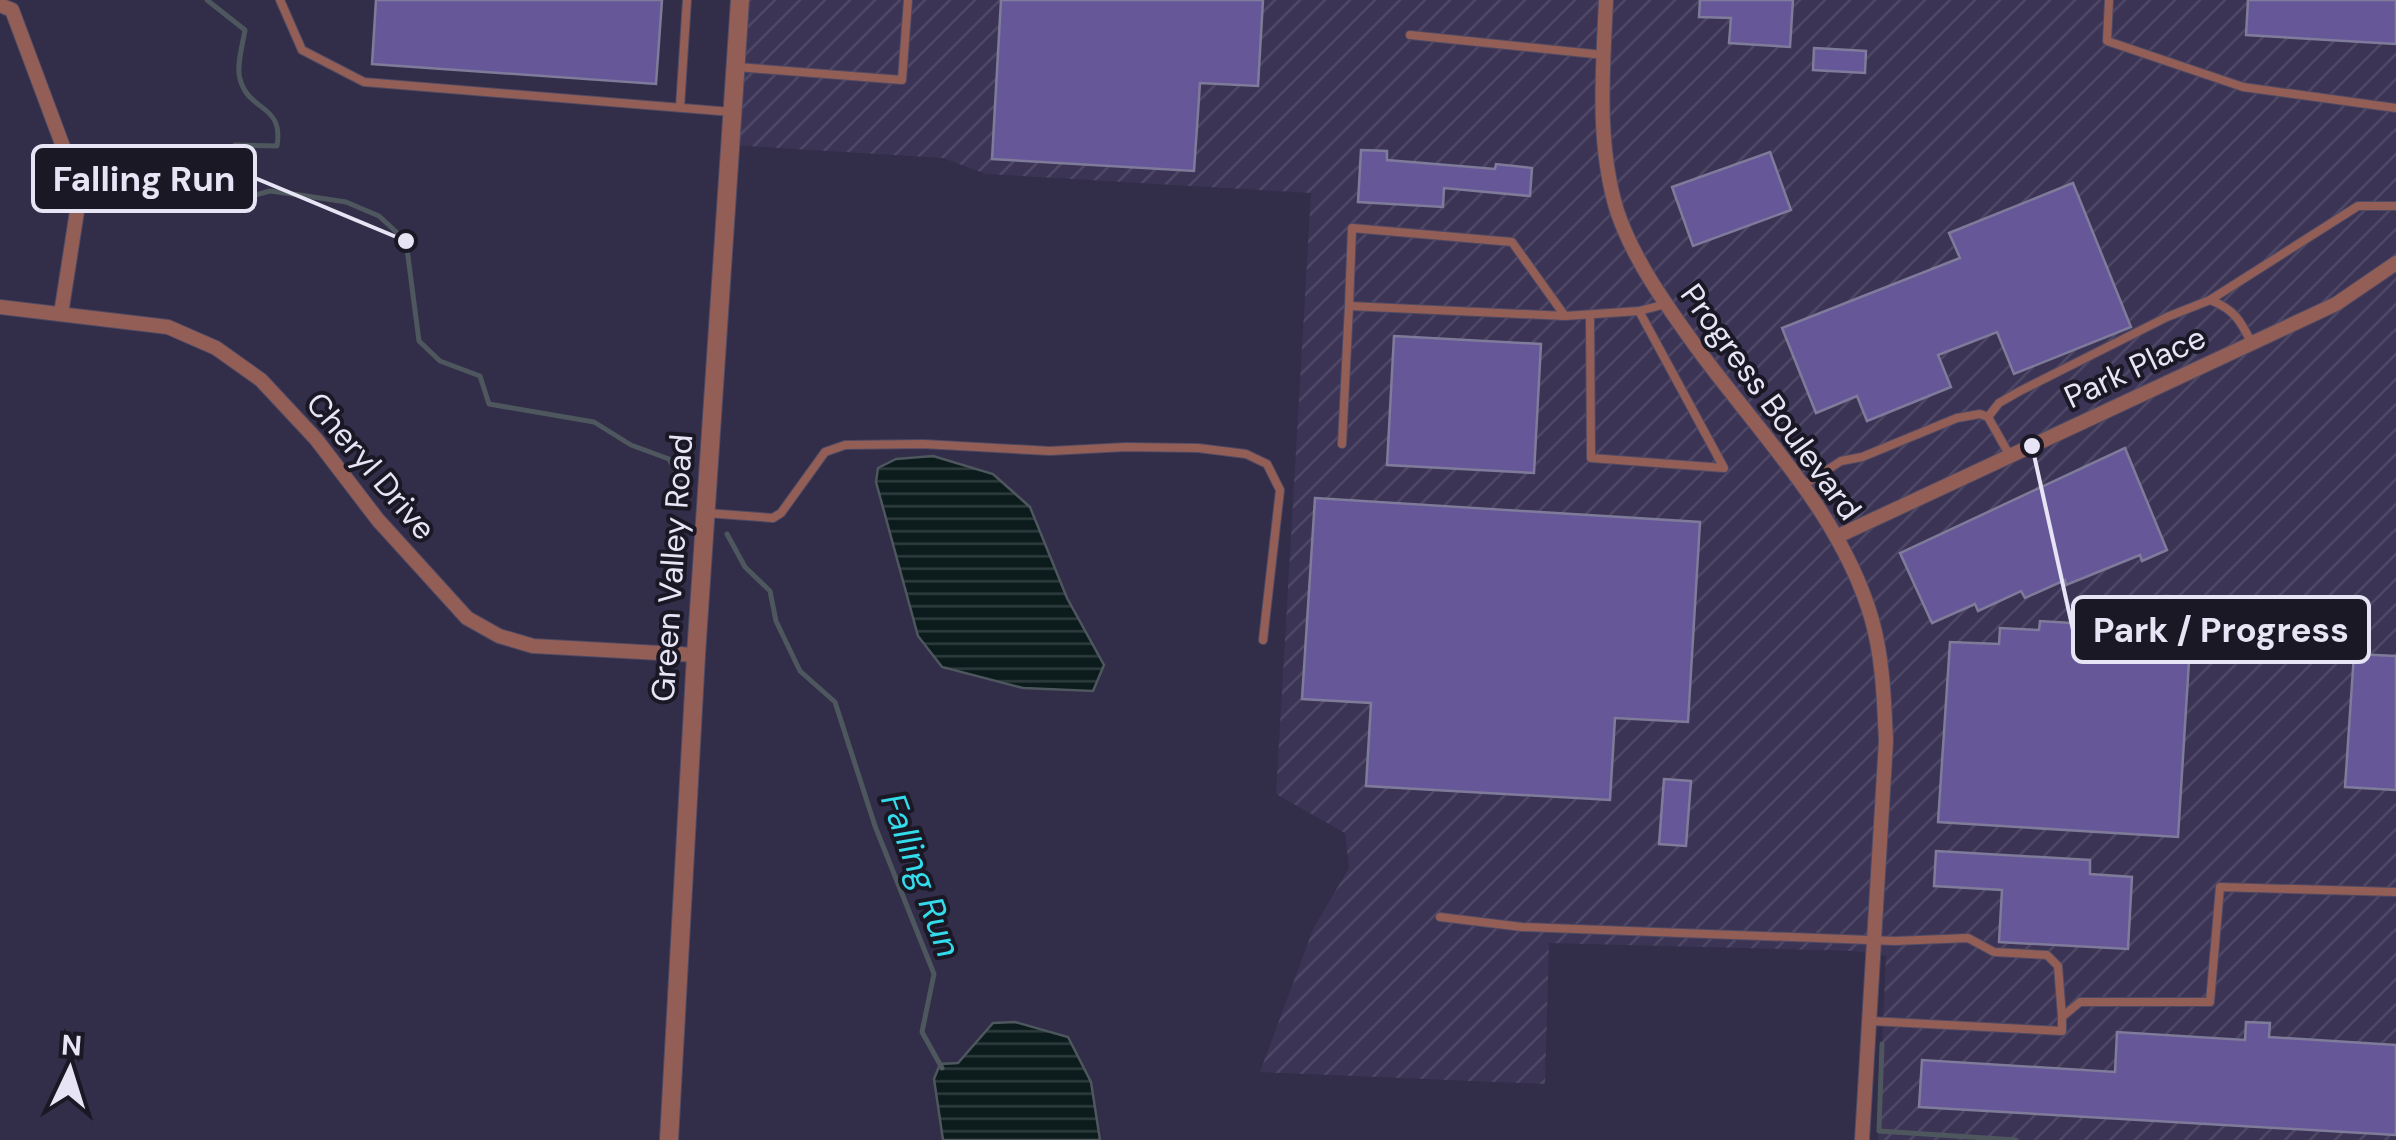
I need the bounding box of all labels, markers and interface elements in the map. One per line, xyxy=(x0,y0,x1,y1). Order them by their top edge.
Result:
callout: Falling Run xyxy=(33,146,255,211)
text: Falling Run xyxy=(53,156,235,202)
street label: Progress Boulevard xyxy=(1671,276,1871,528)
street label: Park Place xyxy=(2058,316,2212,418)
street label: Cheryl Drive xyxy=(297,383,445,549)
street label: Green Valley Road xyxy=(642,433,702,703)
callout: Park / Progress xyxy=(2073,597,2369,662)
text: Park / Progress xyxy=(2093,607,2349,653)
water label: Falling Run xyxy=(870,787,972,963)
north arrow xyxy=(20,1020,120,1120)
text: N xyxy=(60,1026,83,1065)

